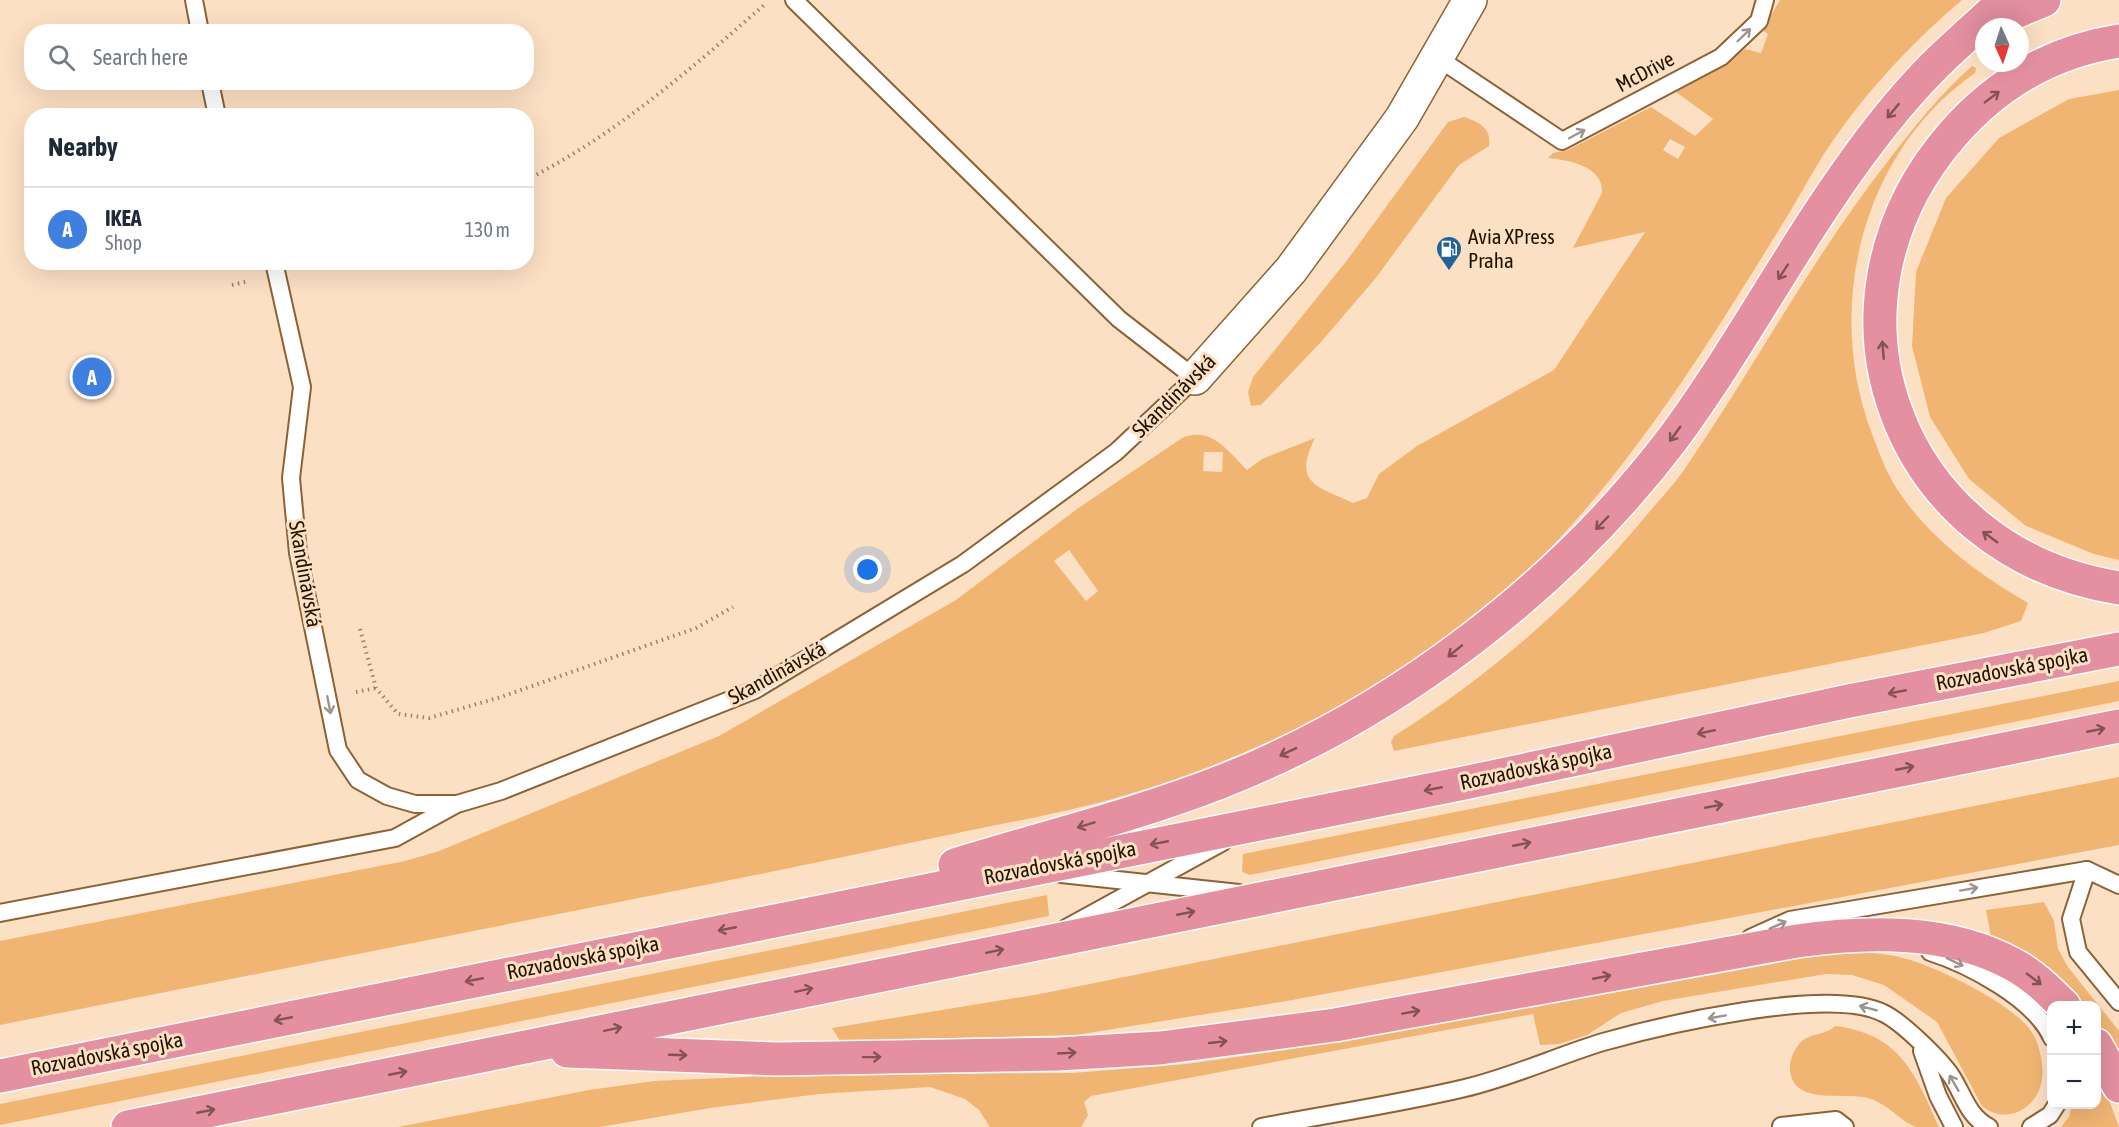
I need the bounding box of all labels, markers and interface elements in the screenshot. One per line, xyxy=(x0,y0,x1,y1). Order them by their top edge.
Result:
north arrow xyxy=(1975,18,2029,72)
search box xyxy=(24,24,534,90)
one-way arrow xyxy=(1736,28,1751,42)
icon: search xyxy=(45,41,78,74)
text: Search here xyxy=(93,44,188,70)
street label: McDrive xyxy=(1611,46,1678,96)
one-way arrow xyxy=(1983,91,1999,104)
one-way arrow xyxy=(1887,103,1900,119)
one-way arrow xyxy=(1568,127,1586,139)
text: Nearby xyxy=(48,132,118,162)
text: IKEA xyxy=(105,205,142,231)
text: A xyxy=(63,218,72,241)
text: 130 m xyxy=(465,218,510,241)
place label: Avia XPress Praha xyxy=(1468,224,1555,272)
text: Shop xyxy=(105,231,142,254)
fuel station icon: Avia XPress Praha xyxy=(1434,234,1464,272)
one-way arrow xyxy=(1776,263,1789,280)
one-way arrow xyxy=(1877,341,1888,361)
street label: Skandinávská xyxy=(1127,349,1220,442)
pin: A xyxy=(72,354,112,400)
one-way arrow xyxy=(1669,426,1681,442)
one-way arrow xyxy=(1595,516,1609,531)
street label: Skandinávská xyxy=(285,519,327,629)
one-way arrow xyxy=(1983,531,1999,543)
your location xyxy=(853,555,882,584)
street label: Skandinávská xyxy=(724,635,829,709)
street label: Rozvadovská spojka xyxy=(1934,641,2090,695)
one-way arrow xyxy=(1448,644,1463,658)
one-way arrow xyxy=(1887,687,1907,698)
one-way arrow xyxy=(324,695,335,714)
one-way arrow xyxy=(2086,724,2105,735)
one-way arrow xyxy=(1697,726,1716,738)
street label: Rozvadovská spojka xyxy=(1458,738,1614,794)
one-way arrow xyxy=(1280,746,1298,758)
one-way arrow xyxy=(1895,762,1914,773)
one-way arrow xyxy=(1423,784,1443,795)
one-way arrow xyxy=(1703,800,1723,811)
one-way arrow xyxy=(1077,820,1096,831)
street label: Rozvadovská spojka xyxy=(982,835,1138,889)
one-way arrow xyxy=(1150,838,1169,849)
one-way arrow xyxy=(1512,838,1532,849)
one-way arrow xyxy=(1959,883,1979,894)
one-way arrow xyxy=(1176,907,1195,918)
one-way arrow xyxy=(1769,919,1787,930)
one-way arrow xyxy=(717,924,737,935)
street label: Rozvadovská spojka xyxy=(505,930,661,984)
one-way arrow xyxy=(984,945,1004,956)
one-way arrow xyxy=(1946,956,1964,968)
one-way arrow xyxy=(1592,971,1612,982)
one-way arrow xyxy=(2026,972,2042,985)
one-way arrow xyxy=(464,975,484,986)
one-way arrow xyxy=(793,984,813,995)
map controls xyxy=(2047,1001,2101,1109)
button: + xyxy=(2047,1001,2101,1055)
one-way arrow xyxy=(1859,1002,1878,1014)
one-way arrow xyxy=(1400,1007,1420,1018)
one-way arrow xyxy=(1708,1012,1728,1023)
one-way arrow xyxy=(273,1014,293,1025)
one-way arrow xyxy=(602,1023,622,1034)
street label: Rozvadovská spojka xyxy=(29,1026,185,1080)
one-way arrow xyxy=(1207,1036,1227,1047)
one-way arrow xyxy=(1057,1048,1077,1059)
one-way arrow xyxy=(667,1049,687,1061)
one-way arrow xyxy=(862,1051,882,1063)
button: − xyxy=(2047,1055,2101,1109)
one-way arrow xyxy=(388,1066,407,1078)
one-way arrow xyxy=(1948,1075,1960,1092)
one-way arrow xyxy=(196,1105,216,1116)

